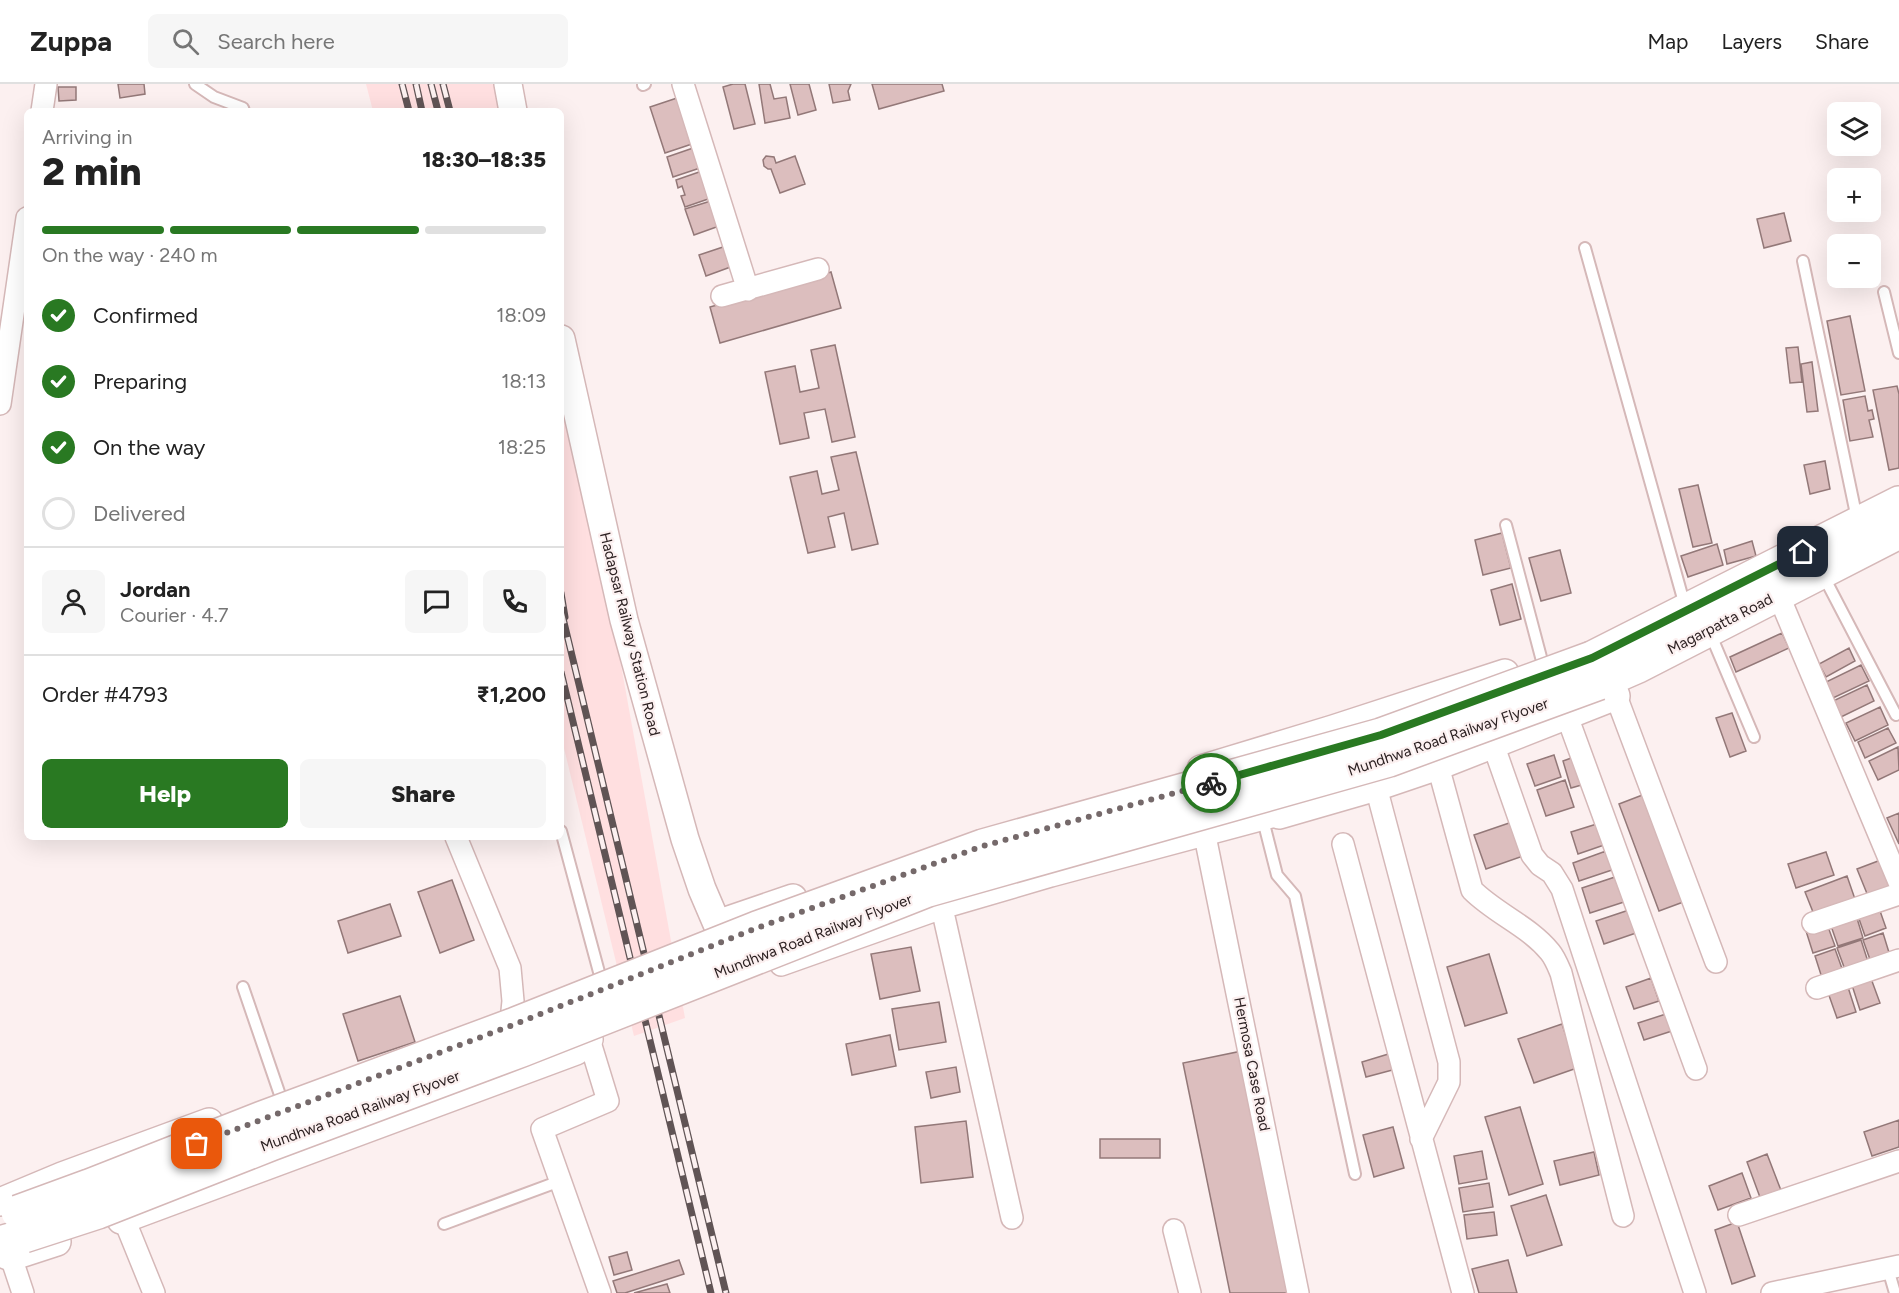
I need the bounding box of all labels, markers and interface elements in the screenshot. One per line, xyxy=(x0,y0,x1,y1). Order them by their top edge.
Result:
search box xyxy=(148,14,568,68)
text: Zuppa xyxy=(30,24,112,58)
icon: search xyxy=(169,25,202,58)
text: Search here xyxy=(217,28,335,55)
text: Map xyxy=(1648,29,1688,54)
text: Layers xyxy=(1721,29,1782,54)
text: Share xyxy=(1815,29,1869,54)
map controls xyxy=(1827,102,1881,288)
button: layers xyxy=(1827,102,1881,156)
text: Arriving in xyxy=(42,125,132,149)
text: 18:30–18:35 xyxy=(422,146,546,173)
text: 2 min xyxy=(42,148,142,195)
button: + xyxy=(1827,168,1881,222)
button: − xyxy=(1827,234,1881,288)
text: On the way · 240 m xyxy=(42,243,218,267)
icon: check xyxy=(42,299,75,332)
text: Confirmed xyxy=(93,302,198,329)
text: 18:09 xyxy=(496,303,546,327)
icon: check xyxy=(42,365,75,398)
text: Preparing xyxy=(93,368,187,395)
text: 18:13 xyxy=(501,369,546,393)
icon: check xyxy=(42,431,75,464)
text: On the way xyxy=(93,434,205,461)
text: 18:25 xyxy=(498,435,546,459)
text: Delivered xyxy=(93,500,186,527)
pin xyxy=(1777,526,1828,577)
street label: Hadapsar Railway Station Road xyxy=(596,530,664,738)
icon: home xyxy=(1786,535,1819,568)
button: person xyxy=(42,570,105,633)
button: chat xyxy=(405,570,468,633)
button: phone xyxy=(483,570,546,633)
text: Jordan xyxy=(120,576,191,603)
street label: Magarpatta Road xyxy=(1664,590,1776,658)
text: Courier · 4.7 xyxy=(120,603,229,627)
text: Order #4793 xyxy=(42,681,168,708)
text: ₹1,200 xyxy=(477,681,546,708)
street label: Mundhwa Road Railway Flyover xyxy=(1345,694,1551,780)
courier xyxy=(1181,753,1241,813)
button: Help xyxy=(42,759,288,828)
button: Share xyxy=(300,759,546,828)
icon: bike xyxy=(1195,767,1228,800)
street label: Mundhwa Road Railway Flyover xyxy=(711,890,915,982)
street label: Hermosa Case Road xyxy=(1230,995,1274,1133)
street label: Mundhwa Road Railway Flyover xyxy=(258,1067,462,1155)
pin xyxy=(171,1118,222,1169)
icon: bag xyxy=(180,1127,213,1160)

